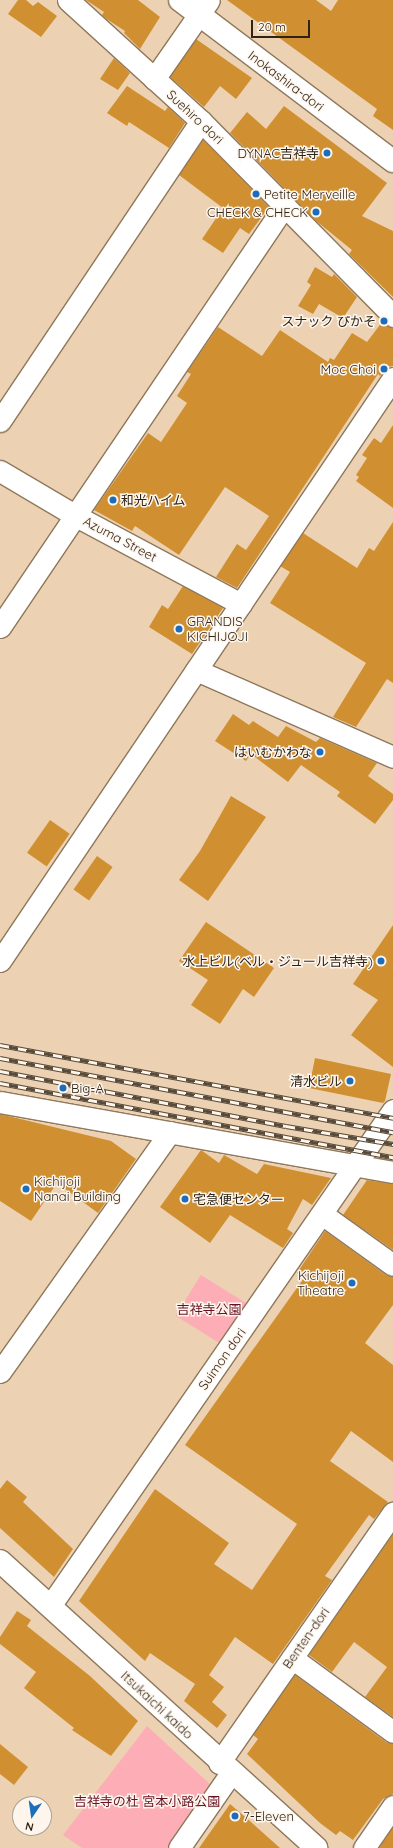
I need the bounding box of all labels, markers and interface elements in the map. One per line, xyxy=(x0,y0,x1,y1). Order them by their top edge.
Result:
scale bar xyxy=(253,12,312,38)
text: 20 m xyxy=(258,19,286,34)
street label: Inokashira-dori xyxy=(245,47,327,115)
street label: Suehiro dori xyxy=(163,87,227,147)
place label: DYNAC吉祥寺 xyxy=(237,145,319,161)
marker: DYNAC吉祥寺 xyxy=(322,148,332,158)
place label: Petite Merveille xyxy=(264,186,355,202)
marker: Petite Merveille xyxy=(251,189,261,199)
place label: CHECK & CHECK xyxy=(207,204,308,220)
marker: CHECK & CHECK xyxy=(311,207,321,217)
place label: スナック ぴかそ xyxy=(281,313,376,329)
marker: スナック ぴかそ xyxy=(379,316,389,326)
place label: Moc Choi xyxy=(321,361,376,377)
marker: Moc Choi xyxy=(379,364,389,374)
place label: 和光ハイム xyxy=(121,492,186,508)
marker: 和光ハイム xyxy=(108,495,118,505)
street label: Azuma Street xyxy=(81,513,159,565)
place label: GRANDIS KICHIJOJI xyxy=(187,614,248,645)
marker: GRANDIS KICHIJOJI xyxy=(174,624,184,634)
place label: はいむかわな xyxy=(234,744,312,760)
marker: はいむかわな xyxy=(315,747,325,757)
place label: 水上ビル(ベル・ジュール吉祥寺) xyxy=(181,953,373,969)
marker: 水上ビル(ベル・ジュール吉祥寺) xyxy=(376,956,386,966)
place label: 清水ビル xyxy=(290,1073,342,1089)
marker: 清水ビル xyxy=(345,1076,355,1086)
place label: Big-A xyxy=(71,1080,104,1096)
marker: Big-A xyxy=(58,1083,68,1093)
place label: Kichijoji Nanai Building xyxy=(34,1174,121,1205)
marker: Kichijoji Nanai Building xyxy=(21,1184,31,1194)
place label: 宅急便センター xyxy=(193,1191,284,1207)
marker: 宅急便センター xyxy=(180,1194,190,1204)
place label: Kichijoji Theatre xyxy=(297,1268,344,1299)
marker: Kichijoji Theatre xyxy=(347,1278,357,1288)
park label: 吉祥寺公園 xyxy=(177,1301,241,1317)
street label: Suimon dori xyxy=(195,1325,249,1393)
street label: Benten-dori xyxy=(279,1604,333,1672)
street label: Itsukaichi kaido xyxy=(118,1668,196,1742)
park label: 吉祥寺の杜 宮本小路公園 xyxy=(74,1793,220,1809)
north arrow xyxy=(12,1796,52,1836)
place label: 7-Eleven xyxy=(243,1808,294,1824)
marker: 7-Eleven xyxy=(230,1811,240,1821)
text: N xyxy=(24,1819,35,1834)

